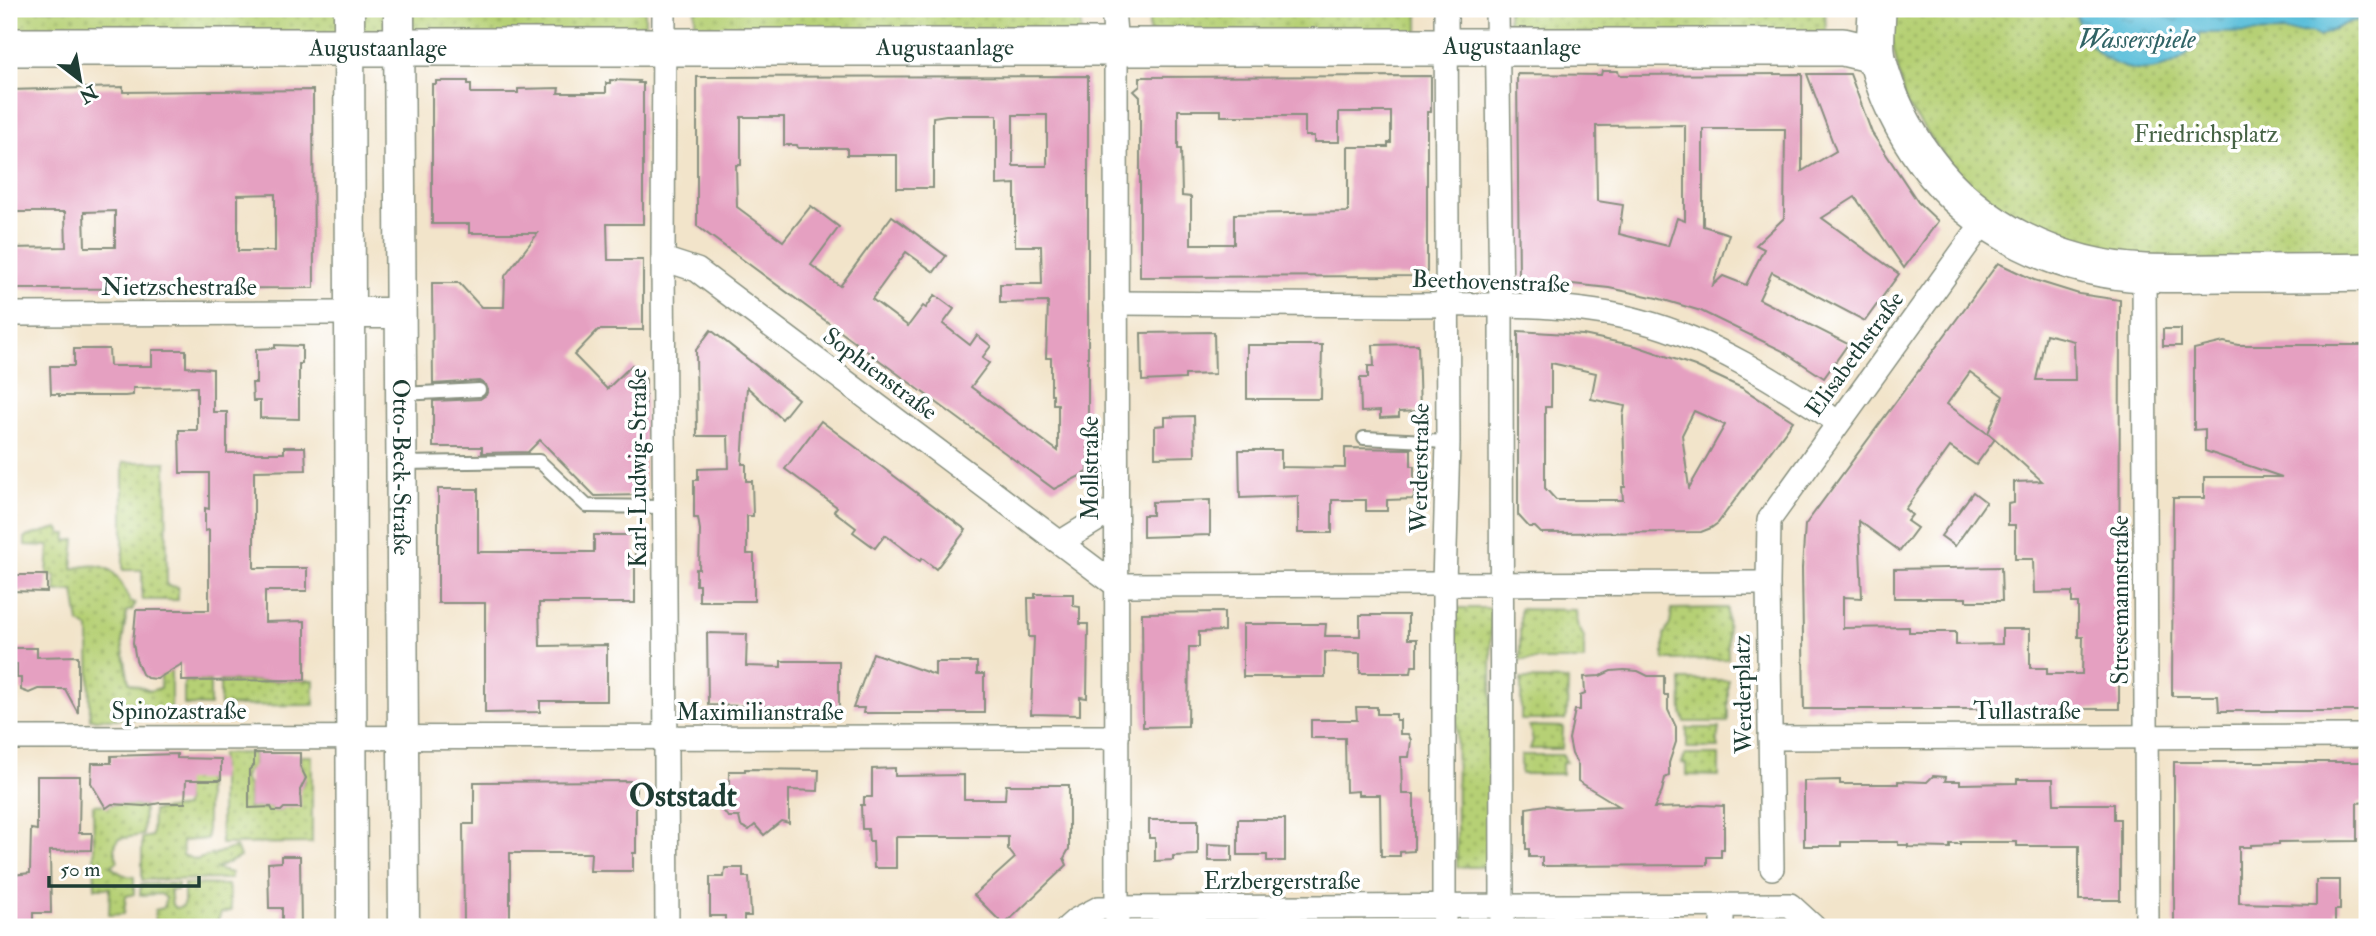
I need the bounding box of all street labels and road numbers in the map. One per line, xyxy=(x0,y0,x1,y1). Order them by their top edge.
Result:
street label: Augustaanlage xyxy=(875,31,1014,63)
street label: Augustaanlage xyxy=(1442,31,1581,62)
street label: Augustaanlage xyxy=(308,32,447,63)
street label: Beethovenstraße xyxy=(1412,264,1570,300)
street label: Nietzschestraße xyxy=(101,272,257,303)
street label: Elisabethstraße xyxy=(1799,285,1911,423)
street label: Sophienstraße xyxy=(816,321,944,427)
street label: Karl-Ludwig-Straße xyxy=(623,368,654,568)
street label: Otto-Beck-Straße xyxy=(386,379,417,555)
street label: Werderstraße xyxy=(1403,403,1437,534)
street label: Mollstraße xyxy=(1075,416,1106,520)
street label: Stresemannstraße xyxy=(2105,515,2136,685)
street label: Werderplatz xyxy=(1726,634,1760,755)
street label: Spinozastraße xyxy=(112,696,246,727)
street label: Tullastraße xyxy=(1973,696,2081,727)
street label: Maximilianstraße xyxy=(676,697,844,728)
street label: Erzbergerstraße xyxy=(1203,866,1361,897)

